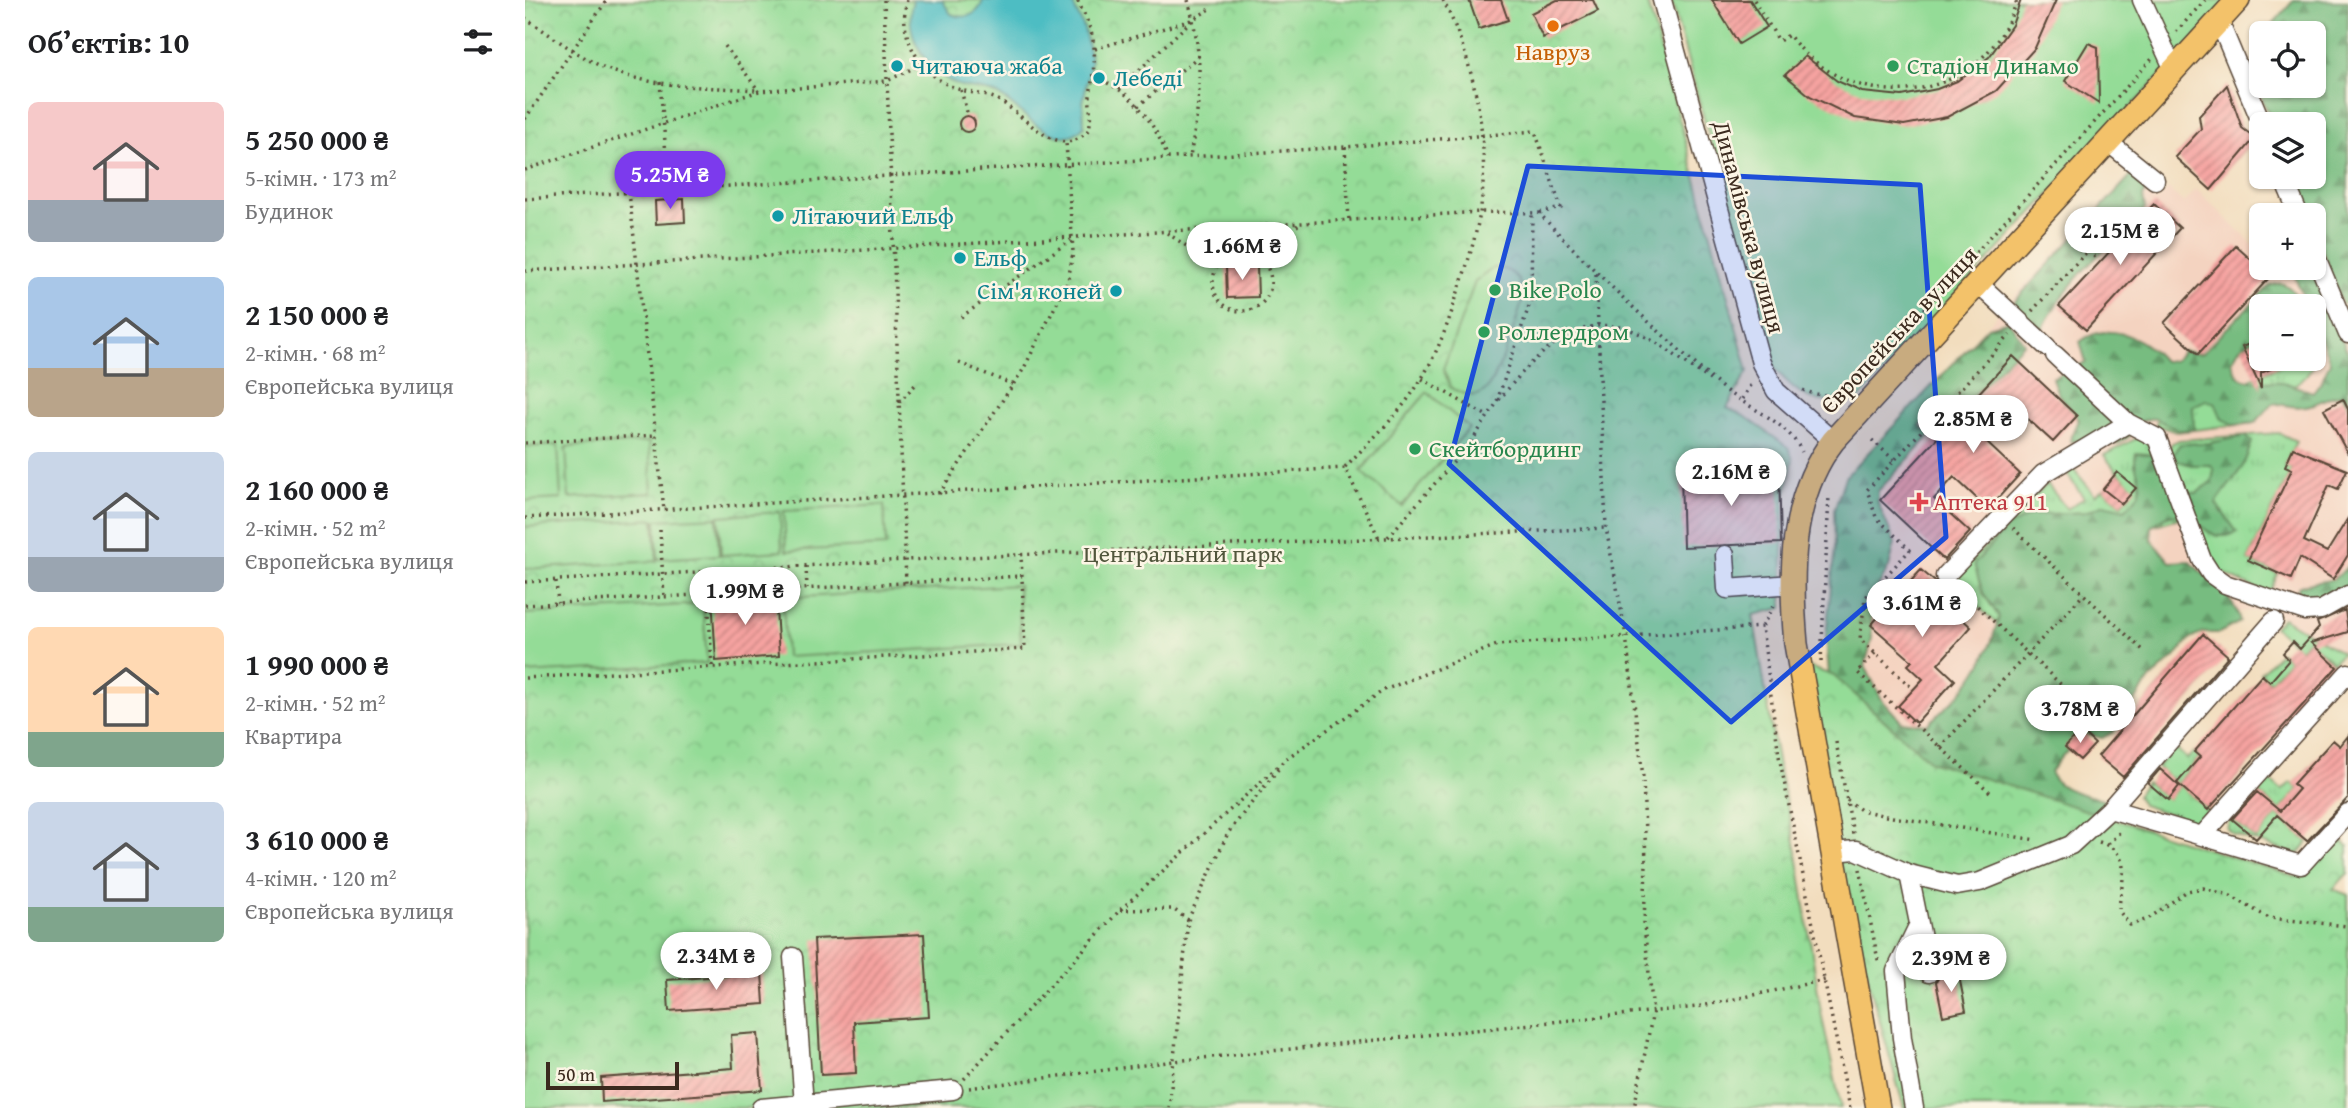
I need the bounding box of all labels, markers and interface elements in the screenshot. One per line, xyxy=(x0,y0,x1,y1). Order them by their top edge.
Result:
marker: Навруз xyxy=(1545,18,1561,34)
text: Об’єктів: 10 xyxy=(28,20,189,64)
map controls xyxy=(2249,21,2326,371)
button: locate xyxy=(2249,21,2326,98)
icon: filters xyxy=(459,23,497,61)
place label: Навруз xyxy=(1516,34,1590,69)
place label: Читаюча жаба xyxy=(911,48,1063,83)
place label: Стадіон Динамо xyxy=(1907,48,2079,83)
marker: Читаюча жаба xyxy=(889,58,905,74)
marker: Стадіон Динамо xyxy=(1885,58,1901,74)
place label: Лебеді xyxy=(1113,60,1183,95)
marker: Лебеді xyxy=(1091,70,1107,86)
button: layers xyxy=(2249,112,2326,189)
street label: Динамівська вулиця xyxy=(1704,116,1795,337)
text: 5 250 000 ₴ xyxy=(245,117,389,161)
icon: home xyxy=(84,130,168,214)
pin: 5.25M ₴ xyxy=(605,152,735,211)
text: 5.25M ₴ xyxy=(630,157,710,190)
text: 5-кімн. · 173 m² xyxy=(245,161,397,194)
text: Будинок xyxy=(245,194,333,227)
place label: Літаючий Ельф xyxy=(792,198,954,233)
button: + xyxy=(2249,203,2326,280)
marker: Літаючий Ельф xyxy=(770,208,786,224)
pin: 2.15M ₴ xyxy=(2055,208,2185,267)
text: 2.15M ₴ xyxy=(2080,213,2160,246)
pin: 1.66M ₴ xyxy=(1177,222,1307,282)
text: 1.66M ₴ xyxy=(1202,228,1282,261)
street label: Європейська вулиця xyxy=(1812,238,1986,421)
place label: Ельф xyxy=(974,240,1027,275)
marker: Ельф xyxy=(952,250,968,266)
place label: Bike Polo xyxy=(1509,272,1602,307)
place label: Сім'я коней xyxy=(977,273,1102,308)
marker: Bike Polo xyxy=(1487,282,1503,298)
marker: Сім'я коней xyxy=(1108,283,1124,299)
text: 2 150 000 ₴ xyxy=(245,292,389,336)
button: − xyxy=(2249,294,2326,371)
icon: home xyxy=(84,305,168,389)
place label: Роллердром xyxy=(1498,314,1629,349)
marker: Роллердром xyxy=(1476,324,1492,340)
text: 2-кімн. · 68 m² xyxy=(245,336,386,369)
text: Європейська вулиця xyxy=(245,369,454,402)
pin: 2.85M ₴ xyxy=(1908,396,2038,455)
text: 2.85M ₴ xyxy=(1933,401,2013,434)
place label: Скейтбординг xyxy=(1429,431,1581,466)
marker: Скейтбординг xyxy=(1407,441,1423,457)
pin: 2.16M ₴ xyxy=(1666,448,1796,508)
text: 2.16M ₴ xyxy=(1691,454,1771,487)
text: 2 160 000 ₴ xyxy=(245,467,389,511)
icon: home xyxy=(84,480,168,564)
place label: Аптека 911 xyxy=(1933,484,2048,519)
marker: Аптека 911 xyxy=(1911,494,1927,510)
text: 2-кімн. · 52 m² xyxy=(245,511,386,544)
park label: Центральний парк xyxy=(1083,536,1283,571)
text: Європейська вулиця xyxy=(245,544,454,577)
pin: 1.99M ₴ xyxy=(680,568,810,627)
text: 1.99M ₴ xyxy=(705,573,785,606)
pin: 3.61M ₴ xyxy=(1857,580,1987,639)
text: 3.61M ₴ xyxy=(1882,585,1962,618)
text: 1 990 000 ₴ xyxy=(245,642,389,686)
icon: home xyxy=(84,655,168,739)
text: 2-кімн. · 52 m² xyxy=(245,686,386,719)
pin: 3.78M ₴ xyxy=(2015,686,2145,745)
text: 3.78M ₴ xyxy=(2040,691,2120,724)
text: Квартира xyxy=(245,719,342,752)
text: 3 610 000 ₴ xyxy=(245,817,389,861)
icon: home xyxy=(84,830,168,914)
text: 4-кімн. · 120 m² xyxy=(245,861,397,894)
text: Європейська вулиця xyxy=(245,894,454,927)
pin: 2.34M ₴ xyxy=(651,932,781,992)
pin: 2.39M ₴ xyxy=(1886,934,2016,994)
text: 2.34M ₴ xyxy=(676,938,756,971)
text: 2.39M ₴ xyxy=(1911,940,1991,973)
scale bar xyxy=(546,1059,679,1091)
text: 50 m xyxy=(557,1060,595,1088)

